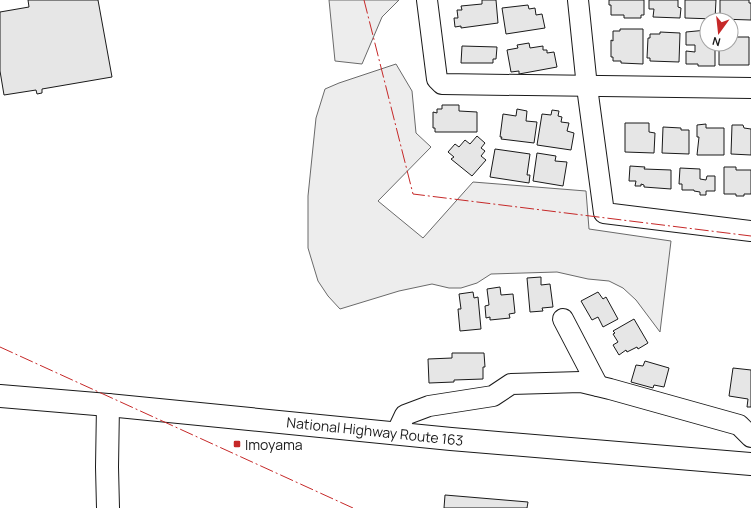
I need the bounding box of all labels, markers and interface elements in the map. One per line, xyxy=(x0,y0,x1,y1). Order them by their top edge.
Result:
north arrow xyxy=(699,12,739,52)
text: N xyxy=(710,34,722,50)
street label: National Highway Route 163 xyxy=(286,412,464,450)
place label: Imoyama xyxy=(245,435,303,454)
marker: Imoyama xyxy=(232,439,242,449)

